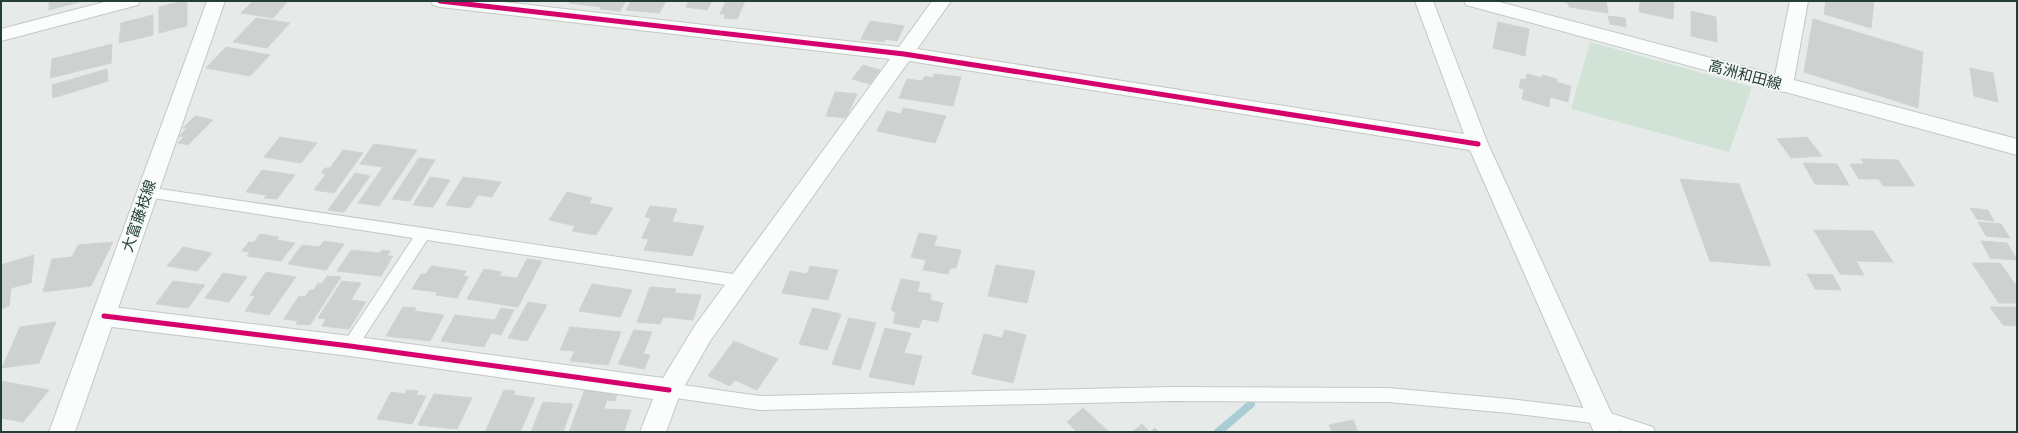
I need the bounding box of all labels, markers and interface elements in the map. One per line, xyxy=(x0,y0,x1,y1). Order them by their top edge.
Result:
street label: 高洲和田線 xyxy=(1706,57,1784,93)
street label: 大富藤枝線 xyxy=(118,178,160,254)

